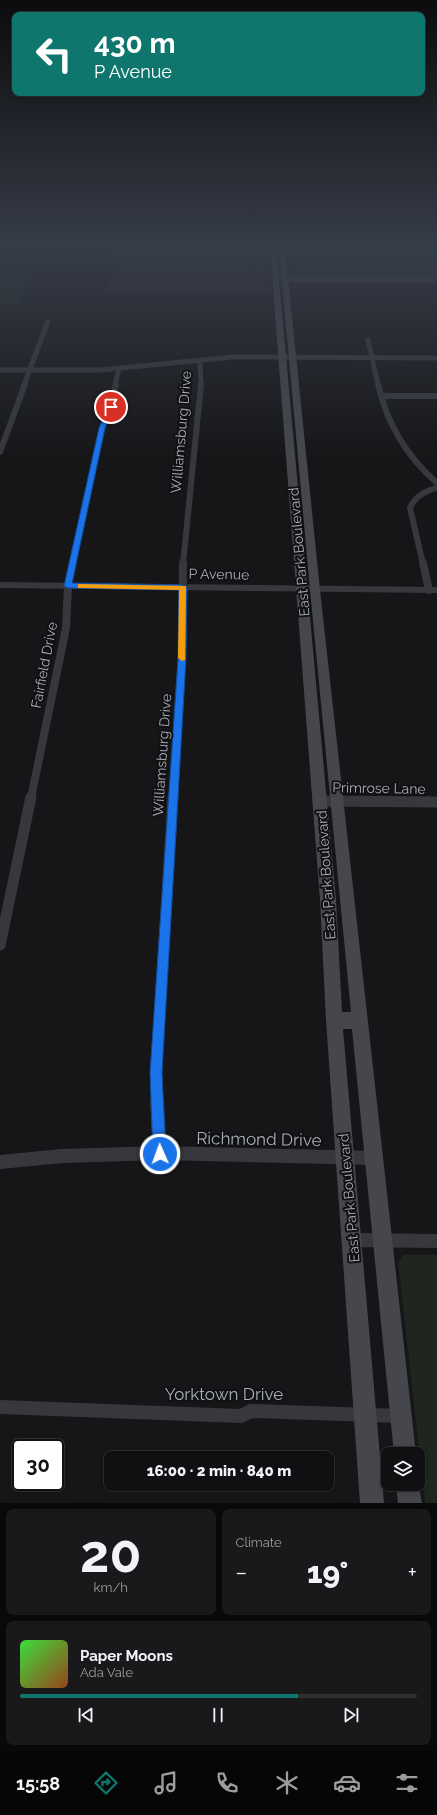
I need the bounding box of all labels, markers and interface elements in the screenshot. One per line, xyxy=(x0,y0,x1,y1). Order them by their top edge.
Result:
text: 430 m xyxy=(94,27,176,60)
icon: left xyxy=(28,28,80,80)
text: P Avenue xyxy=(94,61,172,82)
street label: Williamsburg Drive xyxy=(168,370,194,494)
pin xyxy=(94,390,128,424)
icon: arrive xyxy=(100,396,122,418)
street label: East Park Boulevard xyxy=(285,487,313,617)
street label: P Avenue xyxy=(189,565,249,583)
street label: Fairfield Drive xyxy=(28,620,60,710)
street label: Williamsburg Drive xyxy=(150,693,174,817)
street label: Primrose Lane xyxy=(332,779,426,797)
street label: East Park Boulevard xyxy=(314,810,338,940)
street label: Richmond Drive xyxy=(196,1128,322,1150)
position arrow xyxy=(139,1133,181,1175)
street label: East Park Boulevard xyxy=(335,1133,363,1263)
street label: Yorktown Drive xyxy=(165,1384,283,1404)
speed limit sign: 30 xyxy=(12,1439,64,1491)
map controls xyxy=(381,1447,425,1491)
button: layers xyxy=(381,1447,425,1491)
text: 16:00 · 2 min · 840 m xyxy=(147,1462,291,1480)
text: 20 xyxy=(80,1523,141,1584)
text: Climate xyxy=(236,1535,282,1550)
text: 19° xyxy=(307,1555,348,1590)
text: − xyxy=(236,1559,247,1585)
text: + xyxy=(408,1559,417,1585)
text: km/h xyxy=(94,1580,128,1595)
text: Paper Moons xyxy=(80,1647,173,1665)
text: Ada Vale xyxy=(80,1665,133,1680)
icon: previous xyxy=(75,1704,97,1726)
icon: pause xyxy=(207,1704,229,1726)
icon: next xyxy=(340,1704,362,1726)
icon: directions xyxy=(92,1769,120,1797)
icon: music xyxy=(152,1769,180,1797)
icon: phone xyxy=(213,1769,241,1797)
icon: climate xyxy=(273,1769,301,1797)
icon: car xyxy=(333,1769,361,1797)
icon: filters xyxy=(393,1769,421,1797)
text: 15:58 xyxy=(16,1773,60,1794)

